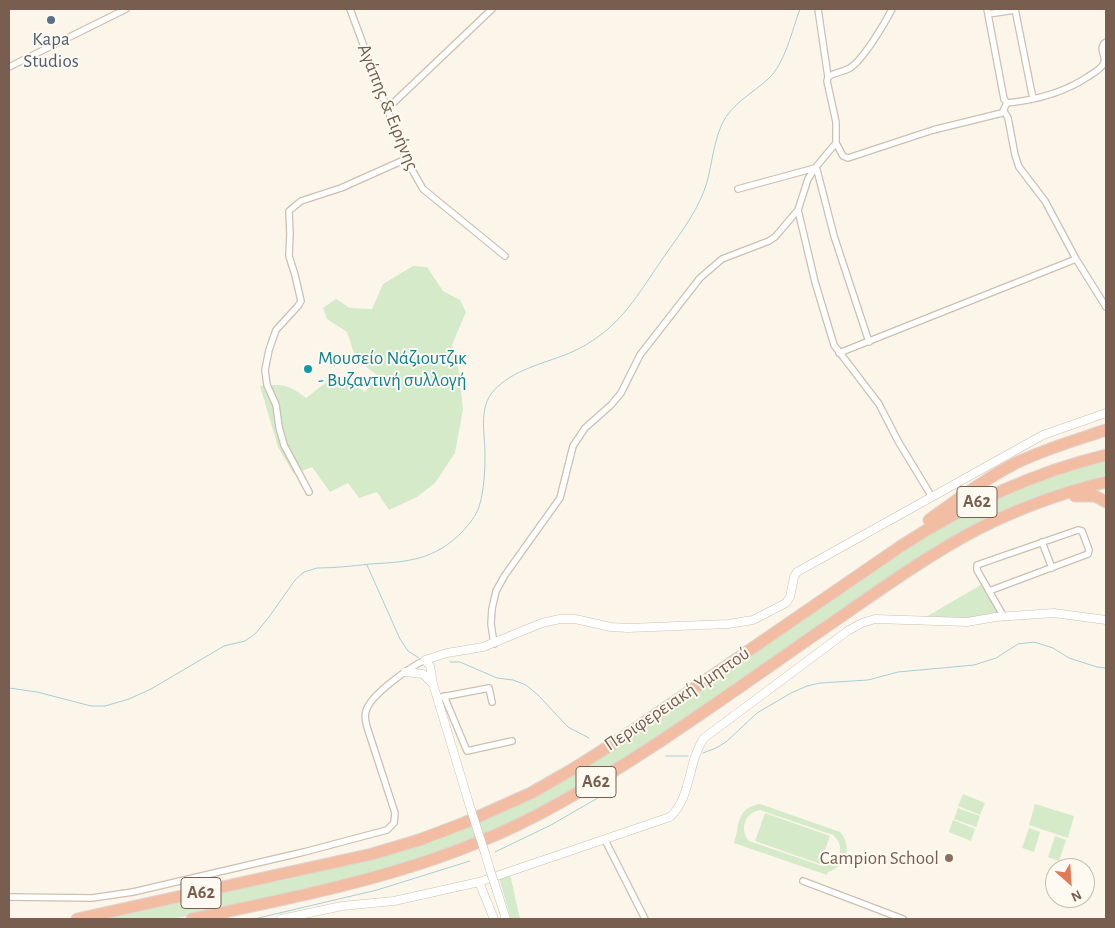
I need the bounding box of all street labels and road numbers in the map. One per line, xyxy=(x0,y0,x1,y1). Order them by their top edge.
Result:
street label: Αγάπης & Ειρήνης xyxy=(352,41,424,173)
road number: Α62 xyxy=(957,487,997,518)
street label: Περιφερειακή Υμηττού xyxy=(600,642,754,756)
road number: Α62 xyxy=(576,766,616,798)
road number: Α62 xyxy=(181,878,221,908)

